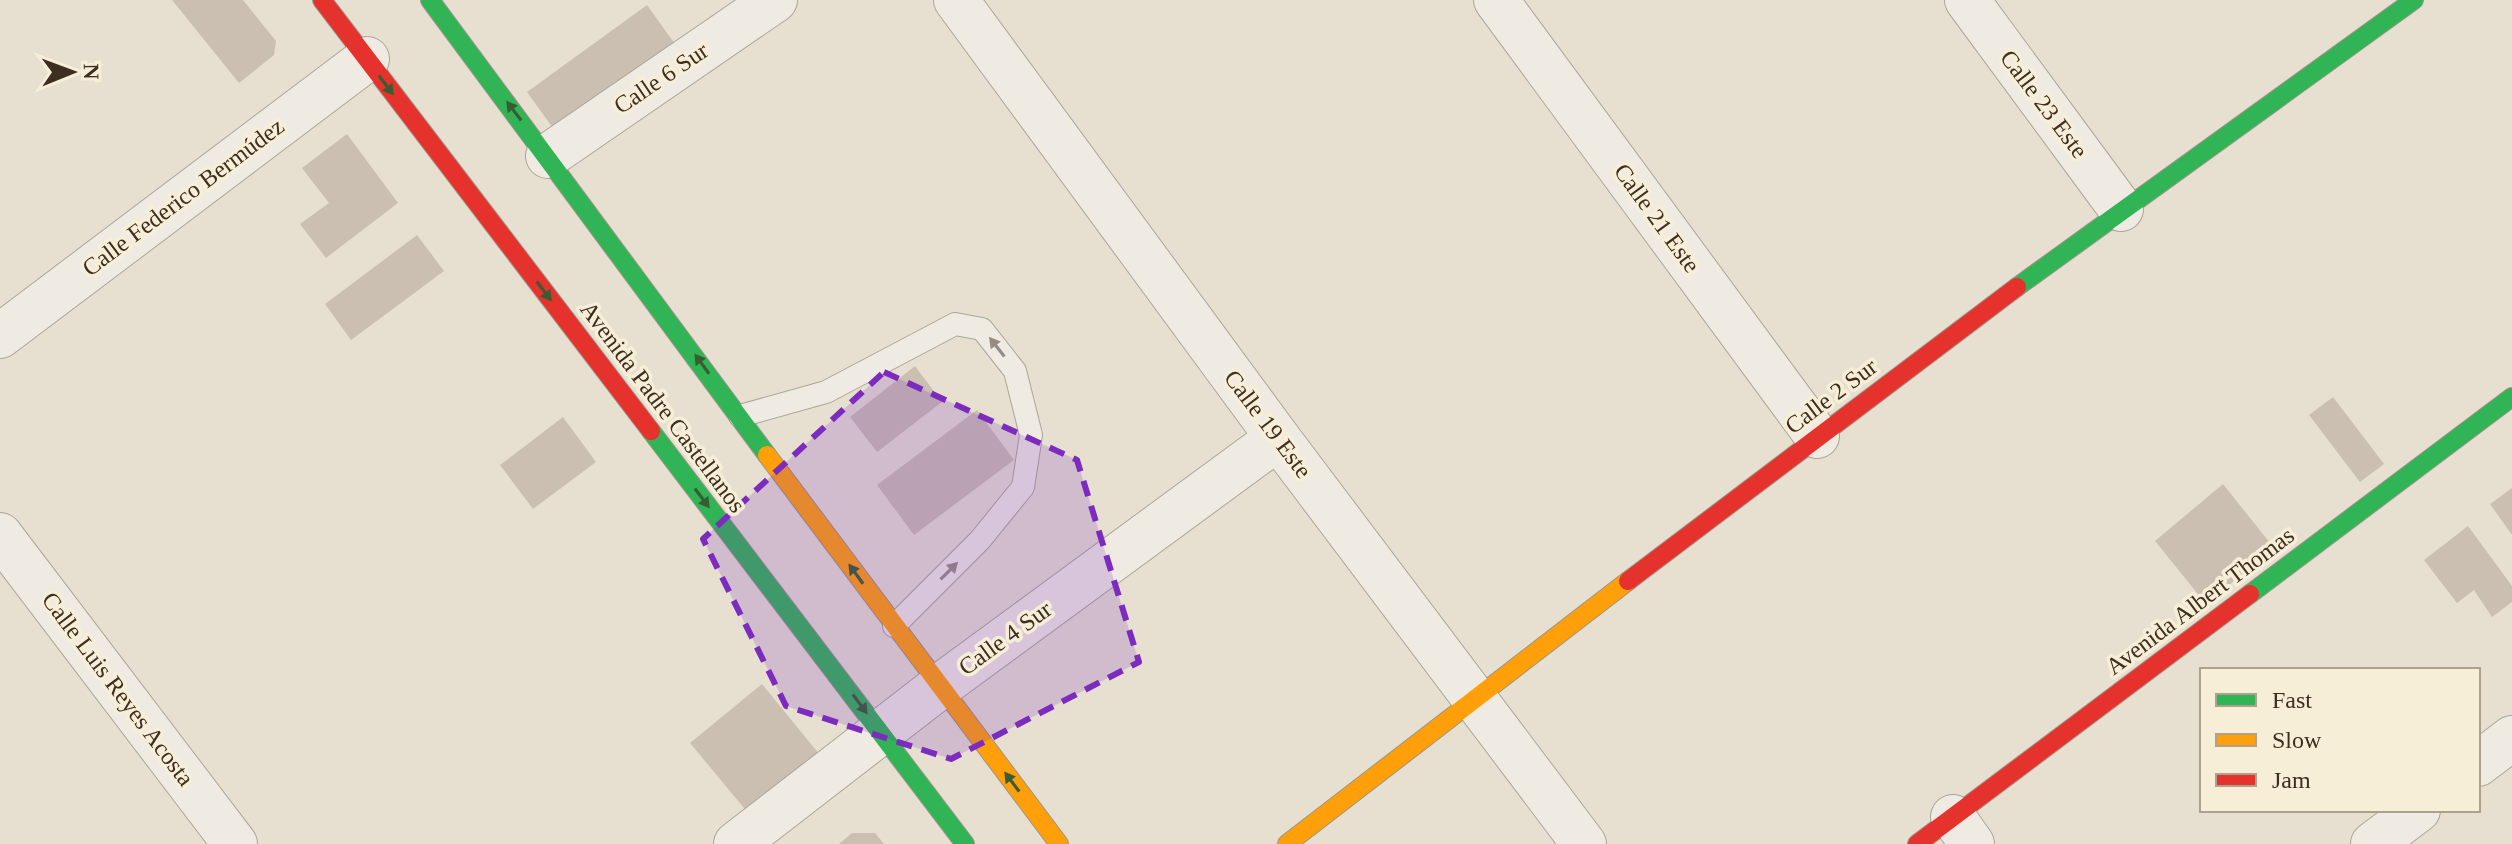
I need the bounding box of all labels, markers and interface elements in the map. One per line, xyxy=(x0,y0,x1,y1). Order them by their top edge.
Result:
north arrow xyxy=(32,32,112,112)
street label: Calle 6 Sur xyxy=(609,37,713,119)
street label: Calle 23 Este xyxy=(1995,45,2093,163)
text: N xyxy=(79,63,104,80)
one-way arrow xyxy=(378,74,394,95)
one-way arrow xyxy=(506,100,522,121)
street label: Calle Federico Bermúdez xyxy=(77,113,289,281)
street label: Calle 21 Este xyxy=(1609,159,1705,277)
one-way arrow xyxy=(536,281,552,301)
street label: Avenida Padre Castellanos xyxy=(575,297,751,517)
one-way arrow xyxy=(989,337,1005,357)
street label: Calle 2 Sur xyxy=(1780,353,1882,439)
one-way arrow xyxy=(695,354,710,375)
street label: Calle 19 Este xyxy=(1219,365,1317,483)
one-way arrow xyxy=(694,488,710,508)
street label: Avenida Albert Thomas xyxy=(2101,522,2299,680)
one-way arrow xyxy=(940,562,958,581)
one-way arrow xyxy=(848,563,864,585)
street label: Calle Luis Reyes Acosta xyxy=(37,587,199,791)
street label: Calle 4 Sur xyxy=(954,596,1056,680)
legend xyxy=(2200,668,2480,812)
text: Fast xyxy=(2272,687,2312,713)
one-way arrow xyxy=(851,694,867,715)
text: Slow xyxy=(2272,727,2322,753)
text: Jam xyxy=(2272,767,2311,793)
one-way arrow xyxy=(1004,772,1020,792)

